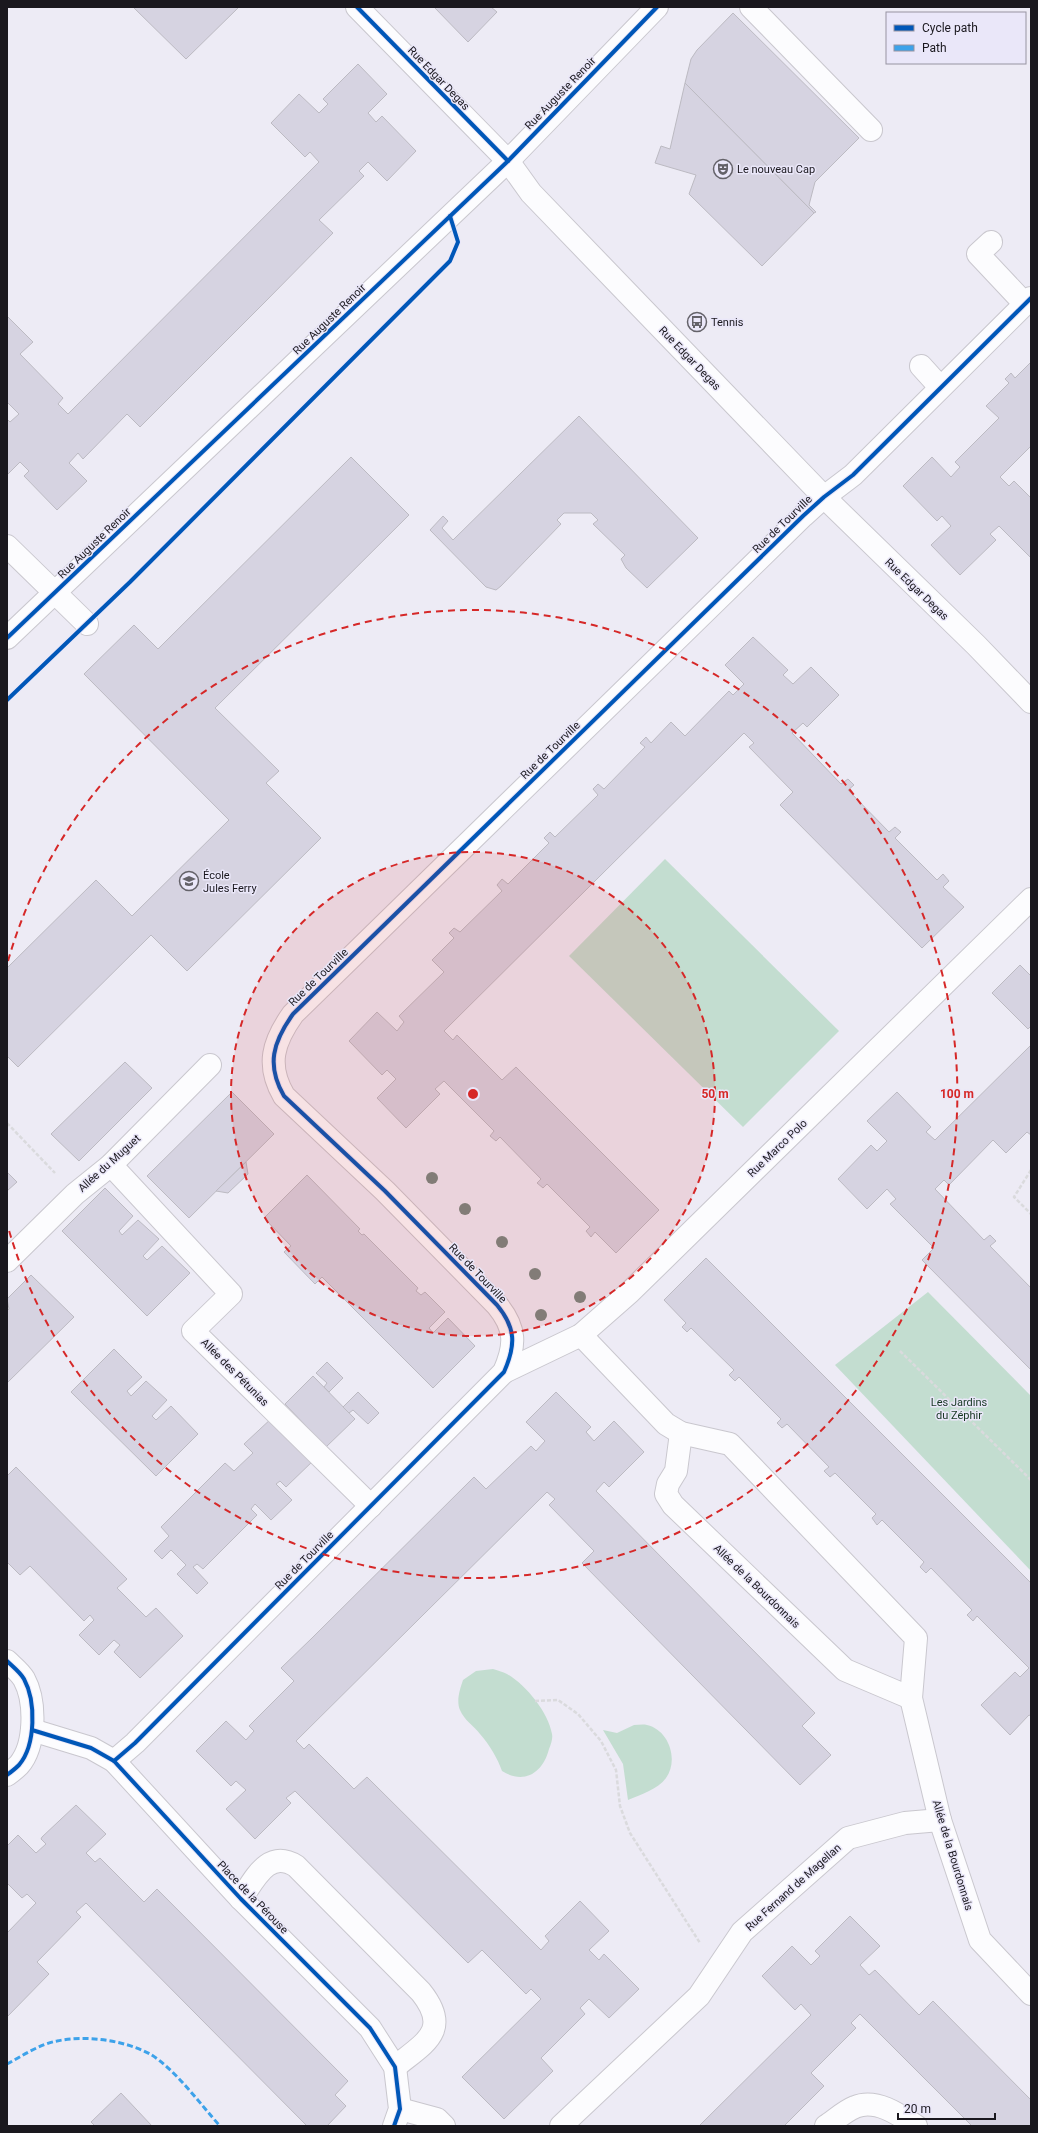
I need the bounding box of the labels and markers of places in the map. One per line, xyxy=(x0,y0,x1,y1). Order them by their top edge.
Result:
theatre icon: Le nouveau Cap xyxy=(712,158,734,180)
place label: Le nouveau Cap xyxy=(737,163,815,176)
bus stop icon: Tennis xyxy=(686,311,708,333)
place label: Tennis xyxy=(711,316,744,329)
place label: École Jules Ferry xyxy=(203,869,257,895)
school or university icon: École Jules Ferry xyxy=(178,870,200,892)
centre of rings xyxy=(466,1087,480,1101)

